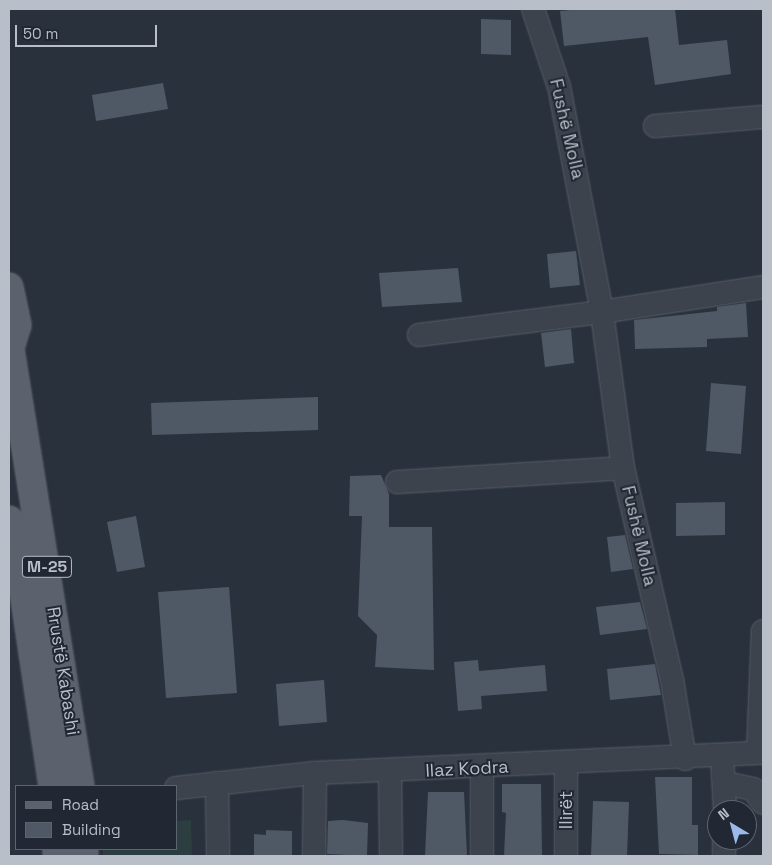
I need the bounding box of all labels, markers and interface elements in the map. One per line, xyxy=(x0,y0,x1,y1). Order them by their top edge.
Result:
scale bar xyxy=(18,15,160,47)
text: 50 m xyxy=(23,24,58,43)
street label: Fushë Molla xyxy=(545,77,589,181)
street label: Fushë Molla xyxy=(617,484,661,588)
road number: M-25 xyxy=(21,554,73,580)
street label: Rrustë Kabashi xyxy=(42,605,84,737)
street label: Ilaz Kodra xyxy=(425,756,509,782)
legend xyxy=(15,785,178,850)
street label: Ilirët xyxy=(555,791,577,829)
text: Road xyxy=(62,795,99,814)
north arrow xyxy=(707,800,757,850)
text: N xyxy=(714,804,733,824)
text: Building xyxy=(62,820,121,839)

